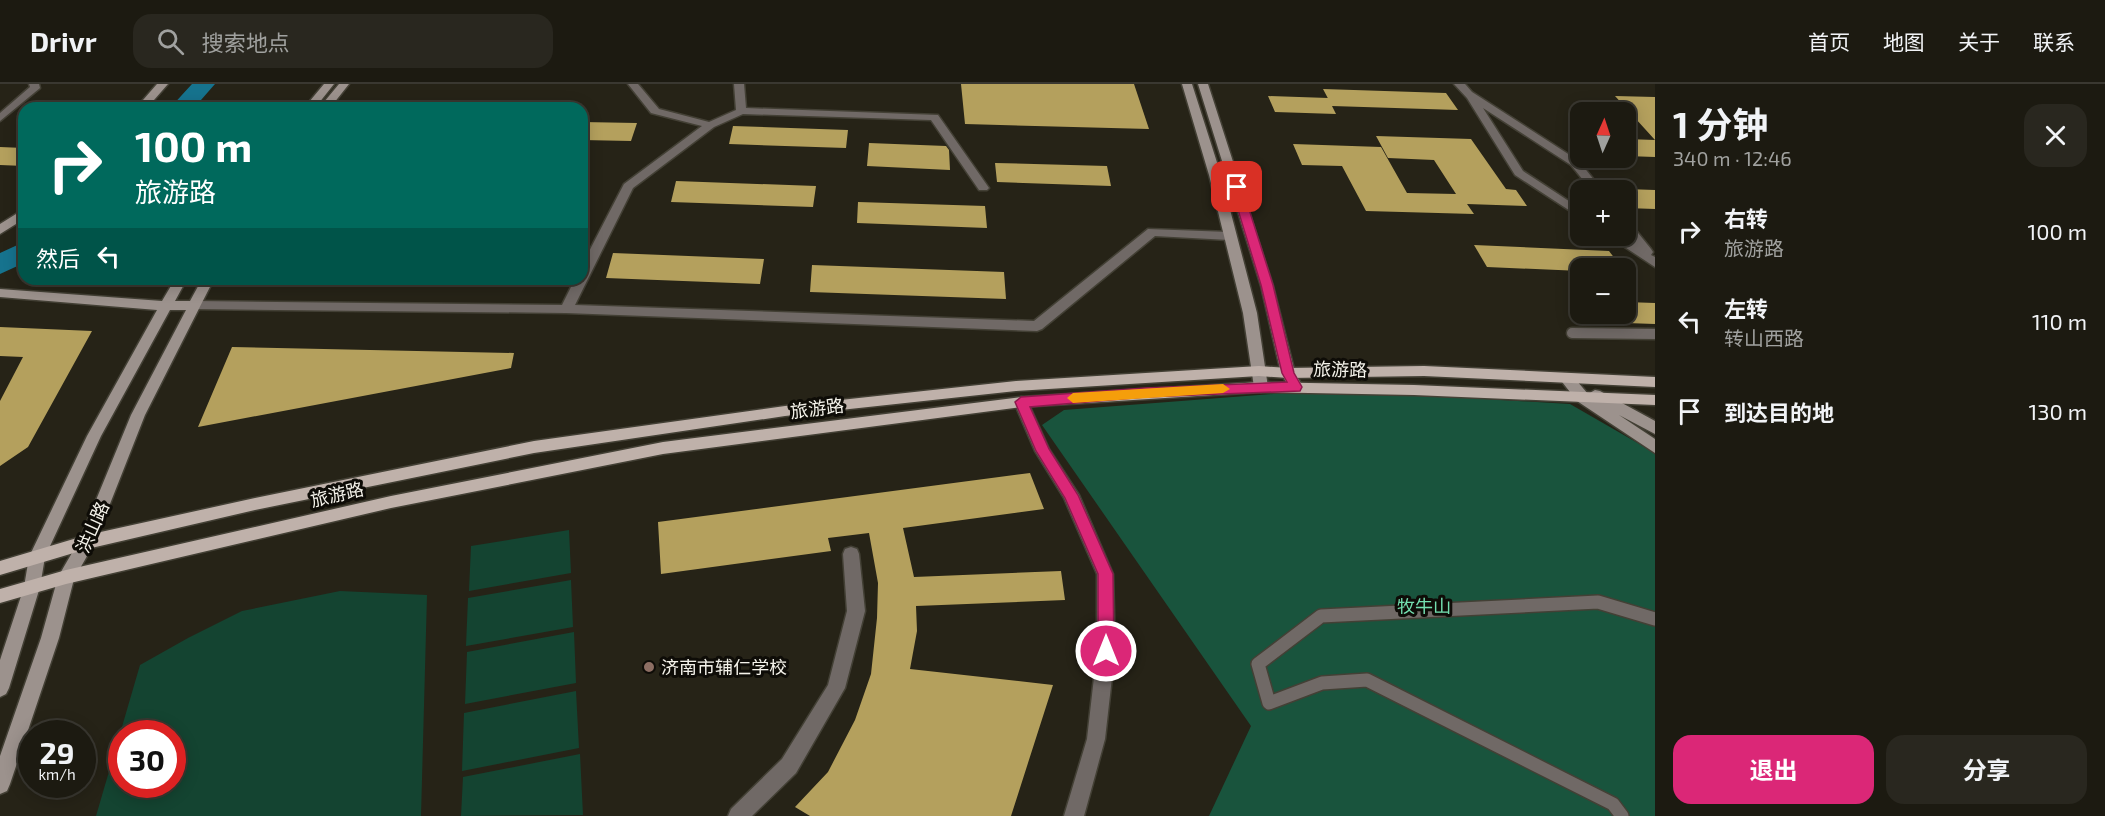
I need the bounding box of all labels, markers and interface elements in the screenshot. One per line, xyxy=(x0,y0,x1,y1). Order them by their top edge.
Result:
search box xyxy=(133,14,553,68)
text: Drivr xyxy=(30,24,97,58)
icon: search xyxy=(154,25,187,58)
text: 搜索地点 xyxy=(202,29,290,55)
text: 首页 xyxy=(1808,29,1850,54)
text: 地图 xyxy=(1883,29,1925,54)
text: 关于 xyxy=(1958,29,2000,54)
text: 联系 xyxy=(2033,29,2075,54)
north arrow xyxy=(1570,102,1636,168)
map controls xyxy=(1570,102,1636,324)
text: 1 分钟 xyxy=(1673,102,1768,145)
button: close xyxy=(2024,104,2087,167)
text: 100 m xyxy=(135,120,252,170)
icon: right xyxy=(36,126,114,204)
text: 340 m · 12:46 xyxy=(1673,146,1792,170)
pin xyxy=(1211,161,1262,212)
icon: arrive xyxy=(1220,170,1253,203)
text: 旅游路 xyxy=(135,175,216,207)
button: + xyxy=(1570,180,1636,246)
text: 右转 xyxy=(1724,205,1768,231)
icon: right xyxy=(1673,215,1706,248)
text: 100 m xyxy=(2028,218,2087,244)
text: 旅游路 xyxy=(1724,236,1784,260)
icon: left xyxy=(92,240,125,273)
text: 然后 xyxy=(36,245,80,271)
button: − xyxy=(1570,258,1636,324)
text: 左转 xyxy=(1724,295,1768,321)
icon: left xyxy=(1673,305,1706,338)
text: 110 m xyxy=(2032,308,2087,334)
text: 转山西路 xyxy=(1724,326,1804,350)
street label: 旅游路 xyxy=(1313,358,1367,380)
street label: 旅游路 xyxy=(789,394,845,422)
icon: arrive xyxy=(1673,395,1706,428)
text: 130 m xyxy=(2029,398,2087,424)
text: 到达目的地 xyxy=(1724,399,1834,425)
street label: 旅游路 xyxy=(308,477,366,511)
street label: 洪山路 xyxy=(71,498,113,556)
park label: 牧牛山 xyxy=(1397,595,1451,617)
position arrow xyxy=(1074,619,1138,683)
place label: 济南市辅仁学校 xyxy=(661,656,787,678)
marker: 济南市辅仁学校 xyxy=(642,660,656,674)
speed limit sign: 30 xyxy=(108,720,186,798)
text: 29 xyxy=(39,734,75,770)
button: 退出 xyxy=(1673,735,1874,804)
button: 分享 xyxy=(1886,735,2087,804)
text: km/h xyxy=(38,765,76,783)

